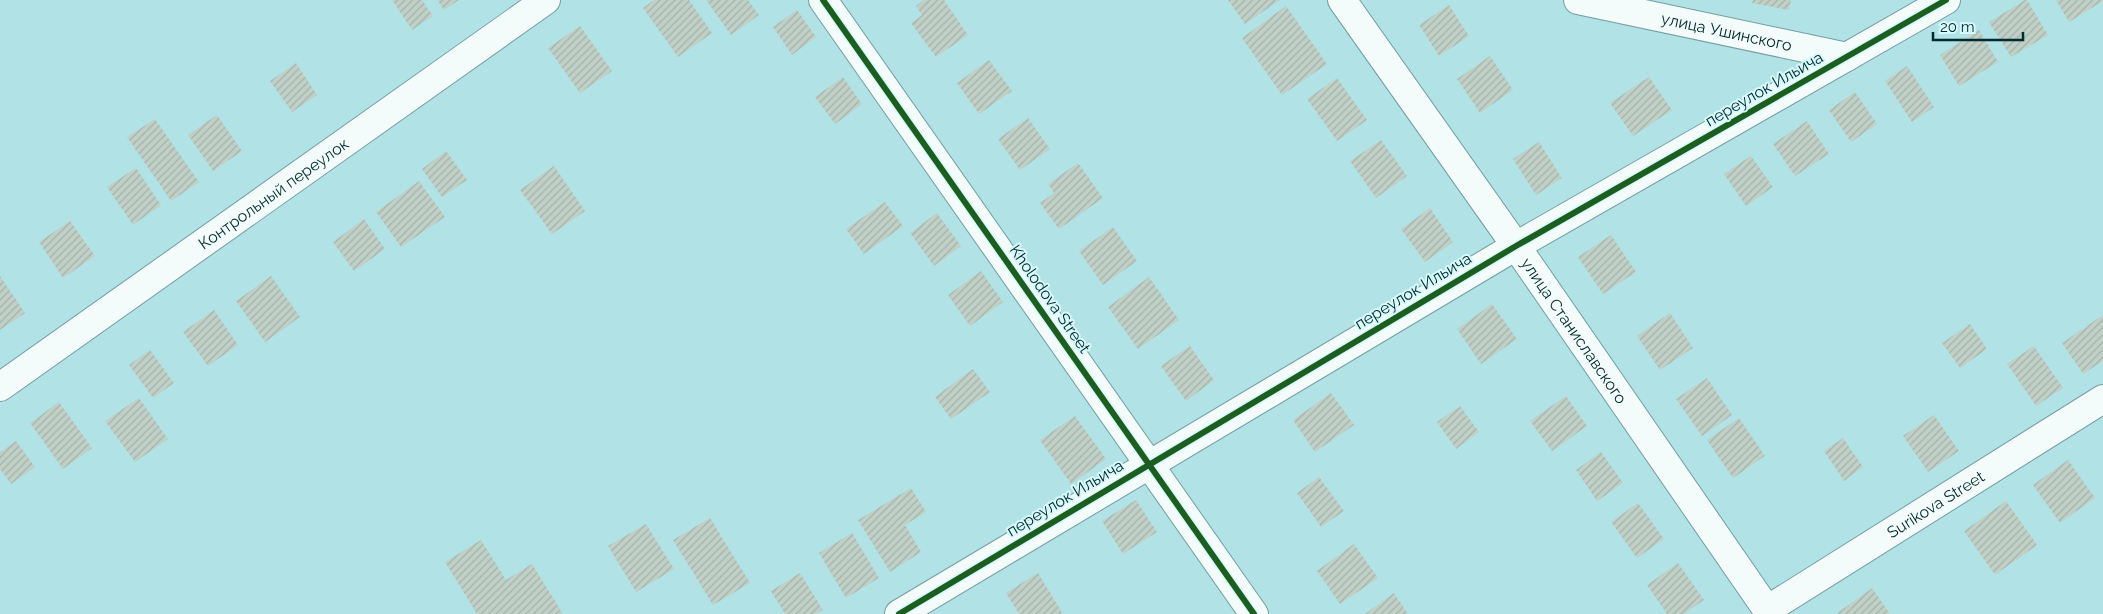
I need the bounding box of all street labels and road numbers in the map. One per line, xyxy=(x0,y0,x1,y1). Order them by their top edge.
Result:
street label: улица Ушинского xyxy=(1660,8,1794,55)
street label: переулок Ильича xyxy=(1702,48,1826,130)
street label: Контрольный переулок xyxy=(195,134,352,253)
street label: Kholodova Street xyxy=(1006,241,1095,357)
street label: переулок Ильича xyxy=(1351,249,1475,333)
street label: улица Станиславского xyxy=(1517,254,1631,407)
street label: переулок Ильича xyxy=(1003,456,1127,540)
street label: Surikova Street xyxy=(1883,466,1988,542)

